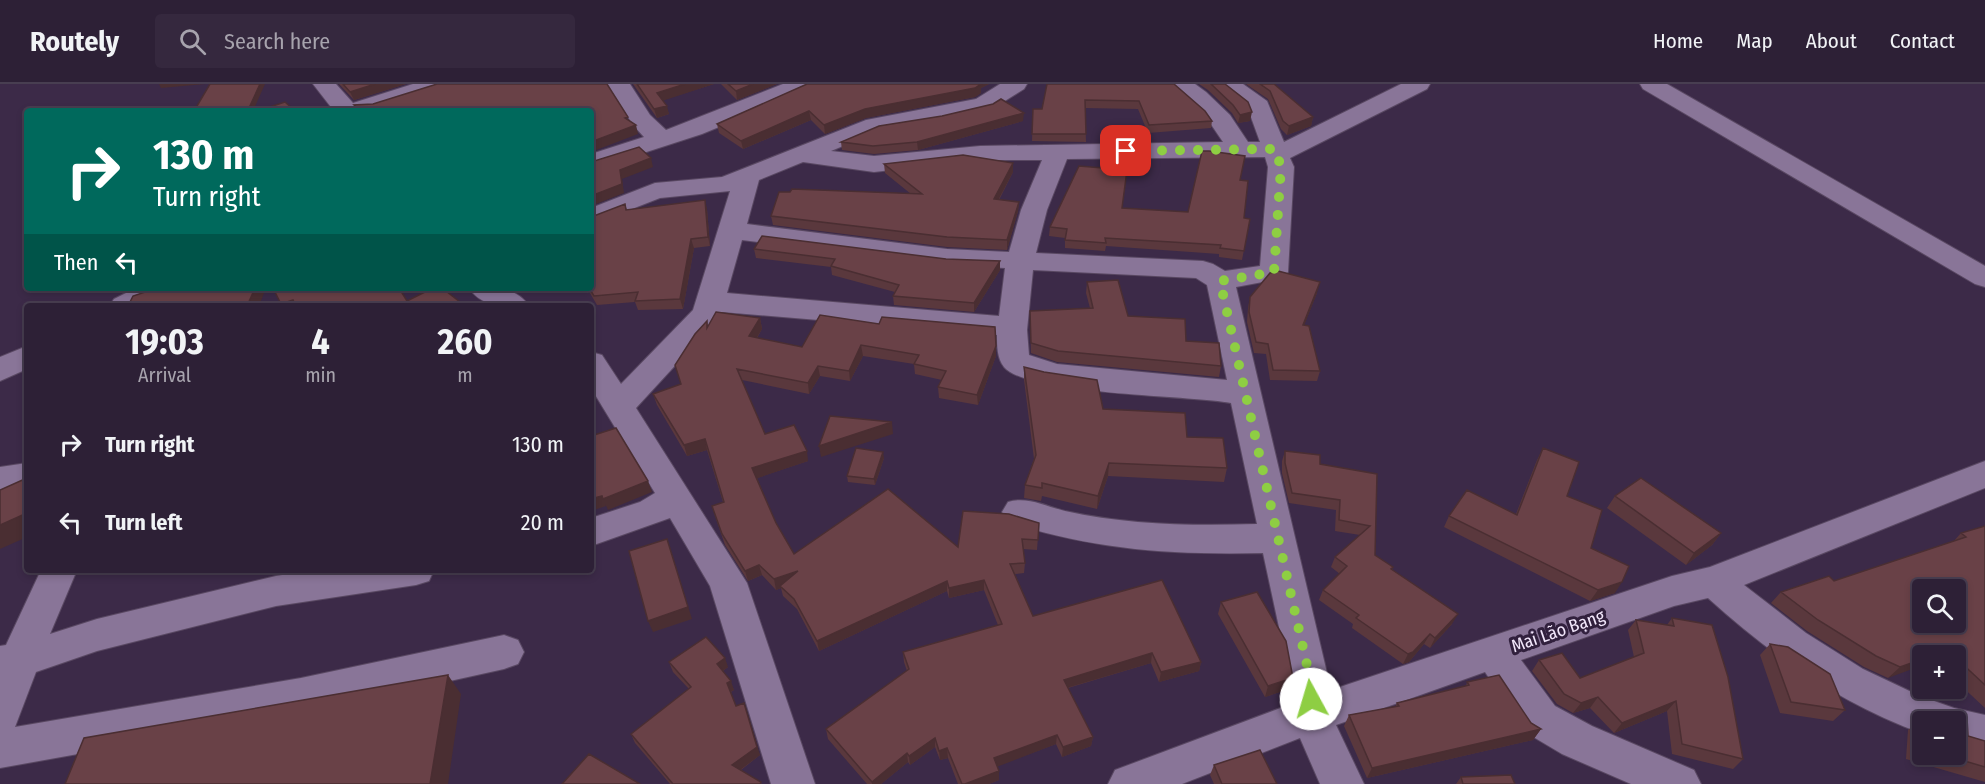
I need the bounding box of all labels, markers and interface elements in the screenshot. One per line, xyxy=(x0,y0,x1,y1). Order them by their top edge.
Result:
search box xyxy=(155,14,575,68)
text: Routely xyxy=(30,25,119,58)
icon: search xyxy=(176,25,209,58)
text: Search here xyxy=(224,28,330,55)
text: Home xyxy=(1653,28,1703,54)
text: Map xyxy=(1736,28,1773,54)
text: About xyxy=(1806,28,1857,54)
text: Contact xyxy=(1890,28,1955,54)
pin xyxy=(1100,125,1151,176)
text: 130 m xyxy=(153,130,254,180)
icon: right xyxy=(54,132,132,210)
icon: arrive xyxy=(1109,134,1142,167)
text: Turn right xyxy=(153,181,261,213)
icon: left xyxy=(110,246,143,279)
text: Then xyxy=(54,249,98,276)
text: 19:03 xyxy=(125,320,204,364)
text: 4 xyxy=(311,320,330,364)
text: 260 xyxy=(437,320,493,364)
text: Arrival xyxy=(138,363,191,387)
text: min xyxy=(305,363,336,387)
text: m xyxy=(457,363,473,387)
icon: right xyxy=(54,428,87,461)
text: Turn right xyxy=(105,431,194,458)
text: 130 m xyxy=(512,431,564,458)
icon: left xyxy=(54,506,87,539)
text: Turn left xyxy=(105,509,183,536)
text: 20 m xyxy=(521,509,564,536)
map controls xyxy=(1912,579,1966,765)
button: search xyxy=(1912,579,1966,633)
street label: Mai Lão Bạng xyxy=(1508,605,1608,657)
button: + xyxy=(1912,645,1966,699)
position arrow xyxy=(1279,667,1343,731)
button: − xyxy=(1912,711,1966,765)

